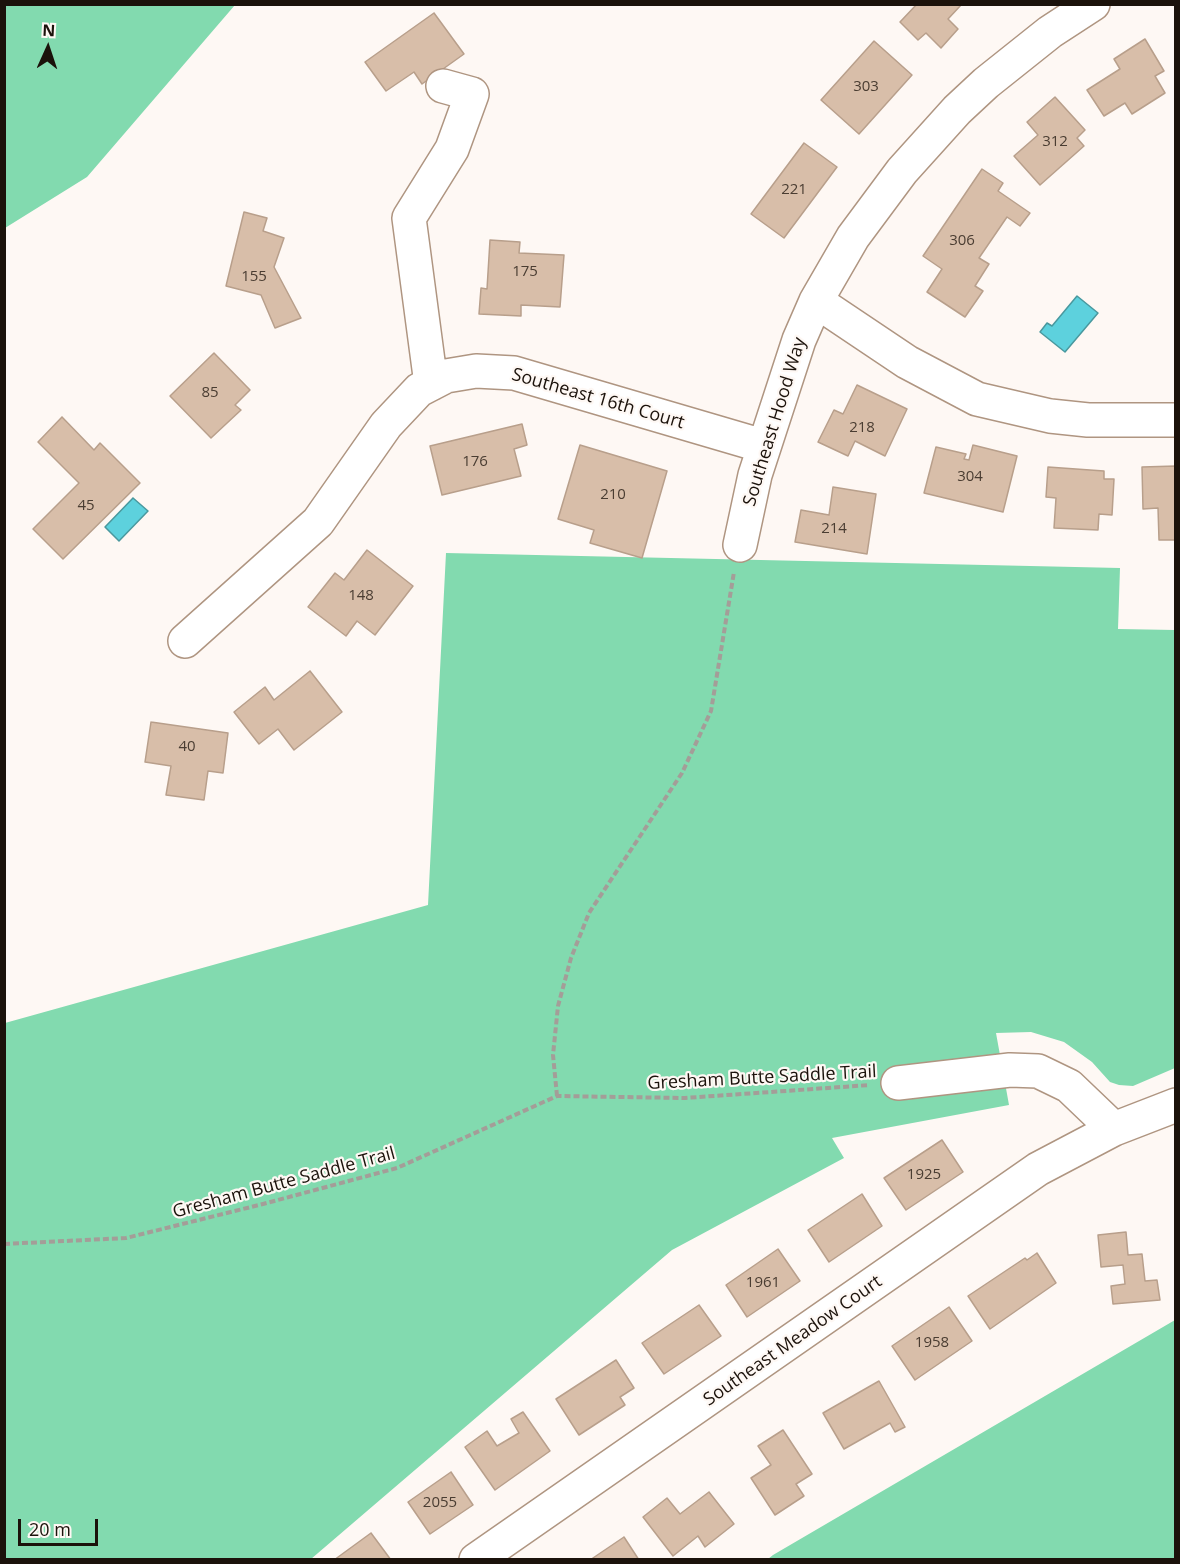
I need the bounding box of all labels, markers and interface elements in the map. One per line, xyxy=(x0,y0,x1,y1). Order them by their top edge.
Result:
north arrow xyxy=(18,18,78,78)
text: N xyxy=(42,19,56,41)
house number: 303 xyxy=(853,78,879,96)
house number: 312 xyxy=(1042,133,1068,151)
house number: 221 xyxy=(781,181,807,199)
house number: 306 xyxy=(949,232,975,250)
house number: 175 xyxy=(512,263,538,281)
house number: 155 xyxy=(241,268,267,286)
street label: Southeast Hood Way xyxy=(739,335,811,509)
street label: Southeast 16th Court xyxy=(509,364,687,434)
house number: 85 xyxy=(201,384,219,402)
house number: 218 xyxy=(849,419,875,437)
house number: 176 xyxy=(462,453,488,471)
house number: 304 xyxy=(957,468,983,486)
house number: 210 xyxy=(600,486,626,504)
house number: 45 xyxy=(77,497,95,515)
house number: 214 xyxy=(821,520,847,538)
house number: 148 xyxy=(348,587,374,605)
house number: 40 xyxy=(178,738,196,756)
street label: Gresham Butte Saddle Trail xyxy=(647,1061,877,1095)
street label: Gresham Butte Saddle Trail xyxy=(170,1143,398,1223)
house number: 1925 xyxy=(907,1166,941,1184)
street label: Southeast Meadow Court xyxy=(700,1271,886,1411)
house number: 1961 xyxy=(746,1274,780,1292)
house number: 1958 xyxy=(915,1334,949,1352)
house number: 2055 xyxy=(423,1494,457,1512)
scale bar xyxy=(21,1507,100,1545)
text: 20 m xyxy=(29,1517,71,1541)

